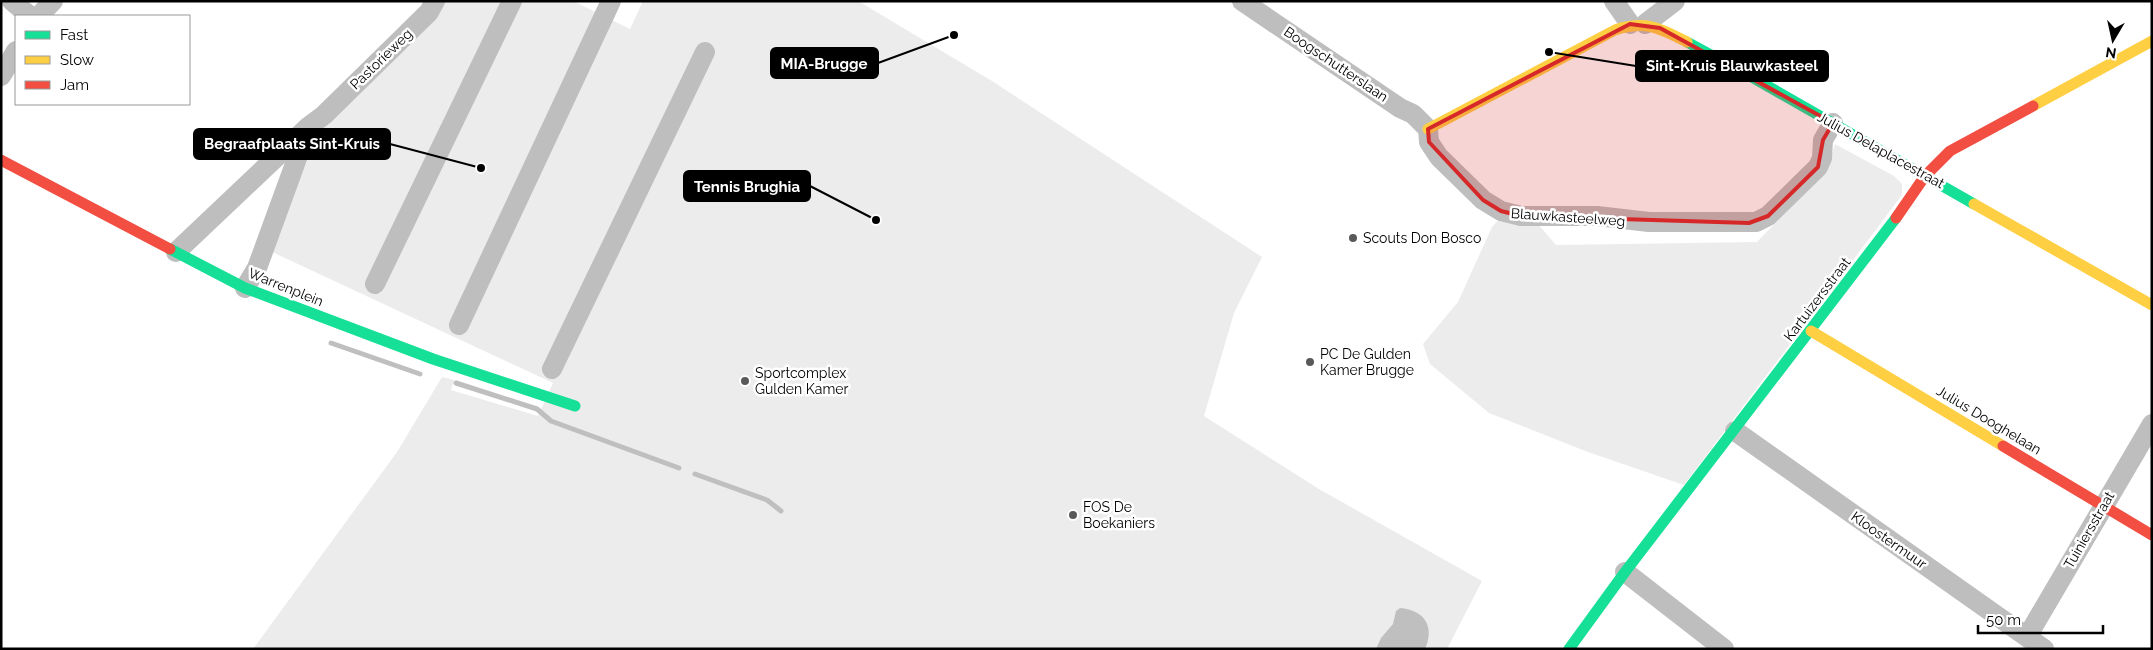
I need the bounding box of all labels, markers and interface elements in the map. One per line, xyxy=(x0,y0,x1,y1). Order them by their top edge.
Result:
legend xyxy=(15,15,190,105)
north arrow xyxy=(2088,15,2138,65)
street label: Boogschutterslaan xyxy=(1281,23,1391,105)
street label: Pastorieweg xyxy=(347,25,415,93)
text: Fast xyxy=(60,26,88,44)
text: N xyxy=(2104,44,2117,62)
callout: MIA-Brugge xyxy=(771,48,878,78)
text: Slow xyxy=(60,51,94,69)
callout: Sint-Kruis Blauwkasteel xyxy=(1636,51,1828,81)
text: MIA-Brugge xyxy=(781,55,867,73)
text: Sint-Kruis Blauwkasteel xyxy=(1646,57,1818,75)
text: Jam xyxy=(60,76,89,94)
street label: Julius Delaplacestraat xyxy=(1815,109,1947,192)
callout: Begraafplaats Sint-Kruis xyxy=(194,129,390,159)
text: Begraafplaats Sint-Kruis xyxy=(204,135,380,153)
callout: Tennis Brughia xyxy=(684,171,810,201)
text: Tennis Brughia xyxy=(694,178,800,196)
street label: Blauwkasteelweg xyxy=(1510,205,1626,229)
place label: Scouts Don Bosco xyxy=(1363,230,1481,246)
marker: Scouts Don Bosco xyxy=(1347,232,1359,244)
street label: Kartuizersstraat xyxy=(1780,254,1854,344)
street label: Warrenplein xyxy=(246,265,326,309)
place label: PC De Gulden Kamer Brugge xyxy=(1320,346,1414,378)
marker: PC De Gulden Kamer Brugge xyxy=(1304,356,1316,368)
place label: Sportcomplex Gulden Kamer xyxy=(755,365,849,397)
marker: Sportcomplex Gulden Kamer xyxy=(739,375,751,387)
street label: Julius Dooghelaan xyxy=(1934,382,2044,458)
street label: Tuiniersstraat xyxy=(2061,488,2118,571)
place label: FOS De Boekaniers xyxy=(1083,499,1155,531)
street label: Kloostermuur xyxy=(1848,508,1930,572)
marker: FOS De Boekaniers xyxy=(1067,509,1079,521)
scale bar xyxy=(1978,602,2103,634)
text: 50 m xyxy=(1986,611,2021,629)

